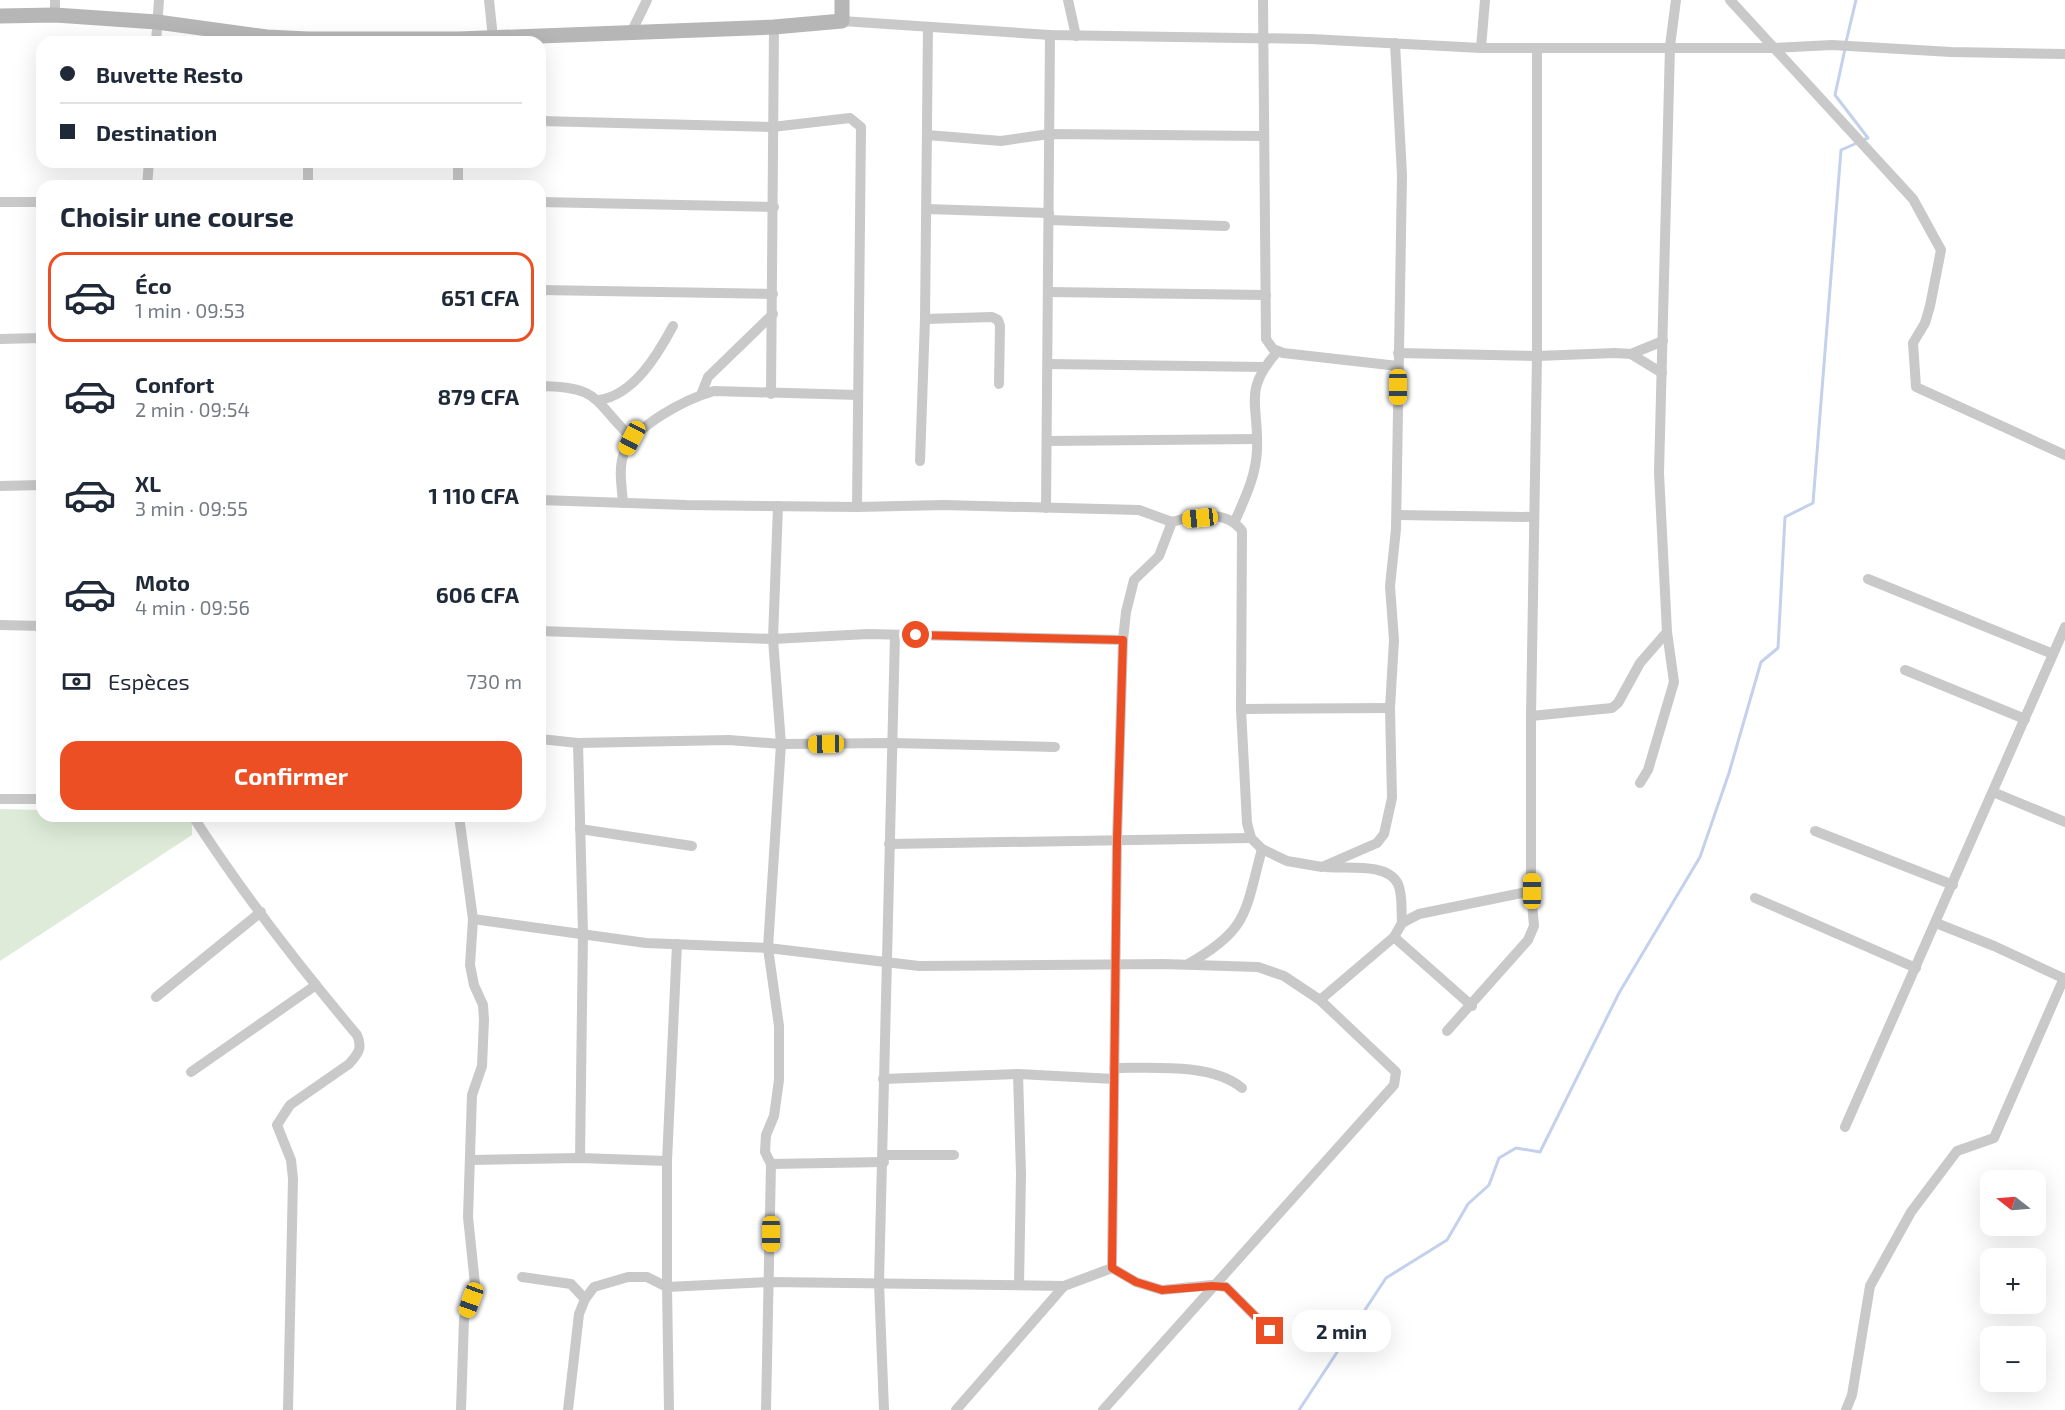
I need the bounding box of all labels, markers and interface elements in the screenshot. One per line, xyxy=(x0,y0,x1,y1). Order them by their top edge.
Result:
text: Buvette Resto xyxy=(96,61,243,87)
text: Destination xyxy=(96,119,217,145)
text: Choisir une course xyxy=(60,200,294,232)
icon: car xyxy=(63,270,117,324)
text: Éco xyxy=(135,272,172,298)
text: 651 CFA xyxy=(441,284,519,310)
text: 1 min · 09:53 xyxy=(135,298,245,322)
icon: car xyxy=(63,369,117,423)
car xyxy=(1389,369,1407,405)
text: Confort xyxy=(135,371,214,397)
text: 879 CFA xyxy=(437,383,519,409)
text: 2 min · 09:54 xyxy=(135,397,250,421)
car xyxy=(616,418,648,458)
icon: car xyxy=(63,468,117,522)
text: XL xyxy=(135,470,161,496)
text: 1 110 CFA xyxy=(429,482,519,508)
text: 3 min · 09:55 xyxy=(135,496,248,520)
car xyxy=(1181,507,1219,529)
icon: car xyxy=(63,567,117,621)
text: Moto xyxy=(135,569,190,595)
text: 606 CFA xyxy=(436,581,519,607)
text: 4 min · 09:56 xyxy=(135,595,250,619)
route start xyxy=(902,621,929,648)
icon: cash xyxy=(60,665,93,698)
text: Espèces xyxy=(108,668,190,694)
text: 730 m xyxy=(467,669,522,693)
car xyxy=(808,735,844,753)
button: Confirmer xyxy=(60,741,522,810)
car xyxy=(1523,873,1541,909)
north arrow xyxy=(1980,1170,2046,1236)
map controls xyxy=(1980,1170,2046,1392)
car xyxy=(762,1216,780,1252)
button: + xyxy=(1980,1248,2046,1314)
car xyxy=(456,1280,486,1320)
callout: 2 min xyxy=(1291,1310,1390,1352)
route end xyxy=(1256,1317,1283,1344)
text: 2 min xyxy=(1316,1319,1367,1343)
button: − xyxy=(1980,1326,2046,1392)

